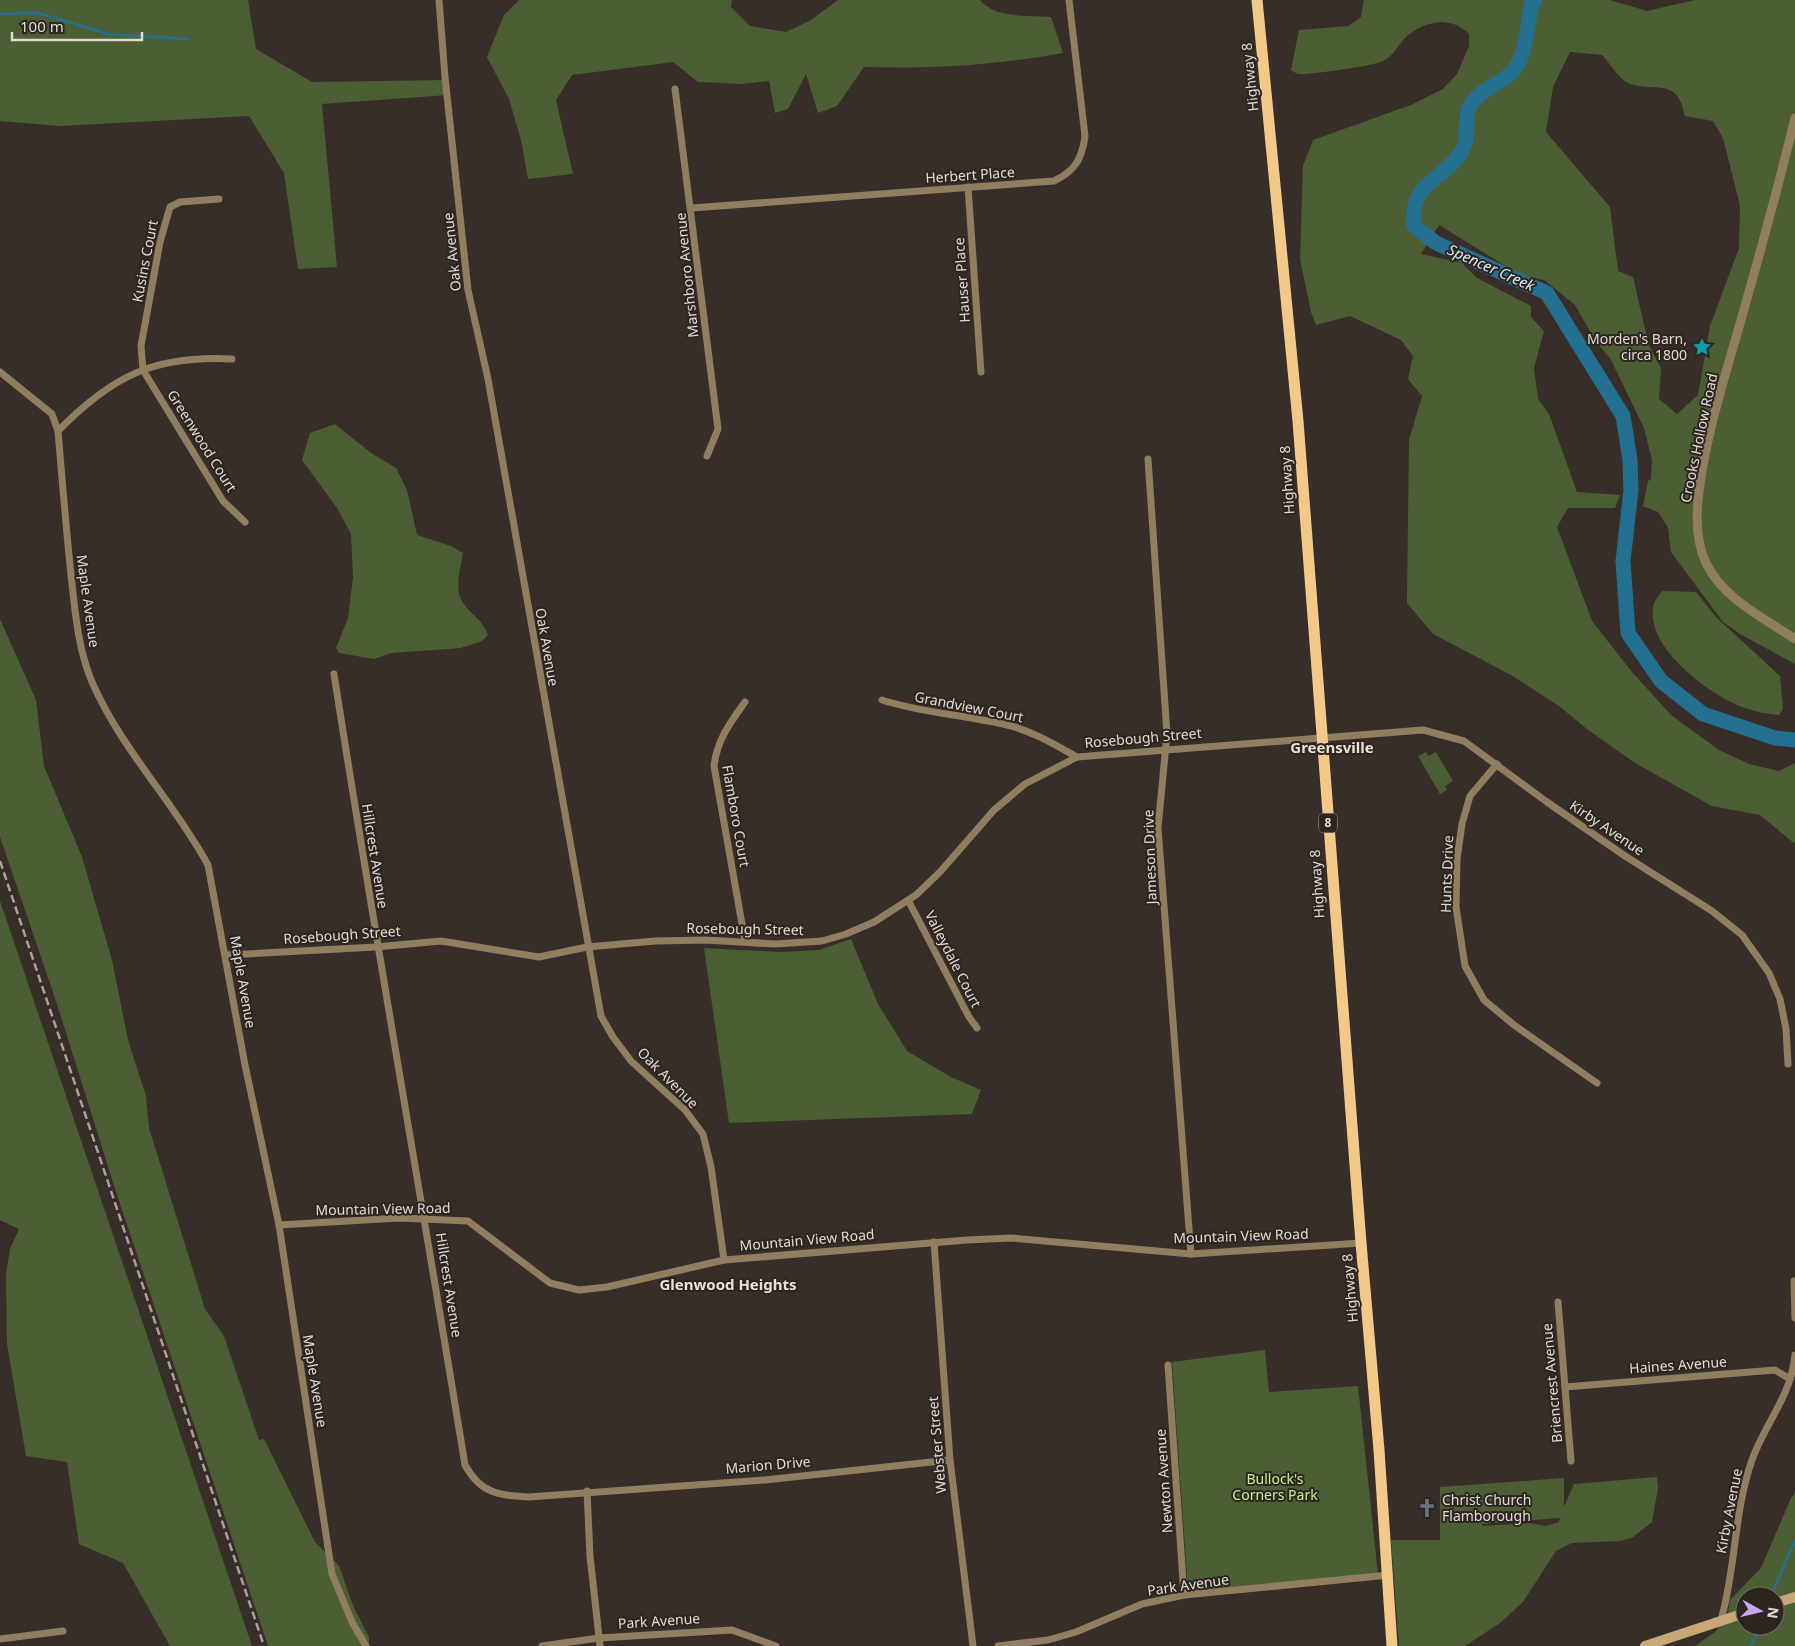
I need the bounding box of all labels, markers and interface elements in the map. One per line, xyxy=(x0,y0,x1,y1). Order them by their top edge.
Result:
scale bar xyxy=(12,10,142,42)
text: 100 m xyxy=(20,16,64,36)
street label: Highway 8 xyxy=(1236,42,1263,112)
street label: Herbert Place xyxy=(925,162,1015,187)
street label: Oak Avenue xyxy=(438,212,465,292)
street label: Marshboro Avenue xyxy=(670,212,703,338)
street label: Kusins Court xyxy=(127,218,162,304)
street label: Hauser Place xyxy=(949,237,974,323)
water label: Spencer Creek xyxy=(1445,239,1539,295)
place label: Morden's Barn, circa 1800 xyxy=(1587,329,1687,364)
place icon: Morden's Barn, circa 1800 xyxy=(1691,336,1713,358)
street label: Crooks Hollow Road xyxy=(1676,372,1721,504)
street label: Greenwood Court xyxy=(163,386,242,495)
street label: Highway 8 xyxy=(1275,445,1298,515)
street label: Maple Avenue xyxy=(73,553,104,649)
street label: Oak Avenue xyxy=(531,606,564,688)
street label: Grandview Court xyxy=(913,687,1025,726)
street label: Rosebough Street xyxy=(1084,723,1202,752)
district label: Greensville xyxy=(1290,737,1374,757)
street label: Flamboro Court xyxy=(718,763,755,868)
street label: Kirby Avenue xyxy=(1566,796,1648,860)
street label: Hillcrest Avenue xyxy=(358,802,393,910)
street label: Jameson Drive xyxy=(1138,809,1161,907)
road number: 8 xyxy=(1319,814,1337,832)
street label: Hunts Drive xyxy=(1436,835,1457,913)
street label: Highway 8 xyxy=(1305,849,1328,919)
street label: Valleydale Court xyxy=(921,907,986,1010)
street label: Rosebough Street xyxy=(686,918,804,939)
street label: Rosebough Street xyxy=(283,921,401,948)
street label: Maple Avenue xyxy=(226,934,261,1030)
street label: Oak Avenue xyxy=(634,1043,703,1112)
street label: Mountain View Road xyxy=(315,1198,451,1219)
street label: Mountain View Road xyxy=(739,1224,875,1255)
street label: Mountain View Road xyxy=(1173,1224,1309,1247)
street label: Hillcrest Avenue xyxy=(432,1231,467,1339)
street label: Highway 8 xyxy=(1337,1253,1362,1323)
district label: Glenwood Heights xyxy=(659,1274,797,1294)
street label: Briencrest Avenue xyxy=(1537,1322,1566,1444)
street label: Maple Avenue xyxy=(299,1333,332,1429)
street label: Haines Avenue xyxy=(1628,1352,1728,1377)
street label: Webster Street xyxy=(923,1396,950,1494)
street label: Newton Avenue xyxy=(1150,1428,1177,1534)
street label: Marion Drive xyxy=(725,1451,811,1478)
street label: Kirby Avenue xyxy=(1711,1467,1746,1555)
park label: Bullock's Corners Park xyxy=(1232,1469,1318,1504)
place label: Christ Church Flamborough xyxy=(1442,1490,1531,1525)
church icon: Christ Church Flamborough xyxy=(1416,1497,1438,1519)
street label: Park Avenue xyxy=(1146,1569,1230,1600)
north arrow xyxy=(1735,1586,1785,1636)
text: N xyxy=(1763,1606,1784,1620)
street label: Park Avenue xyxy=(617,1608,701,1633)

